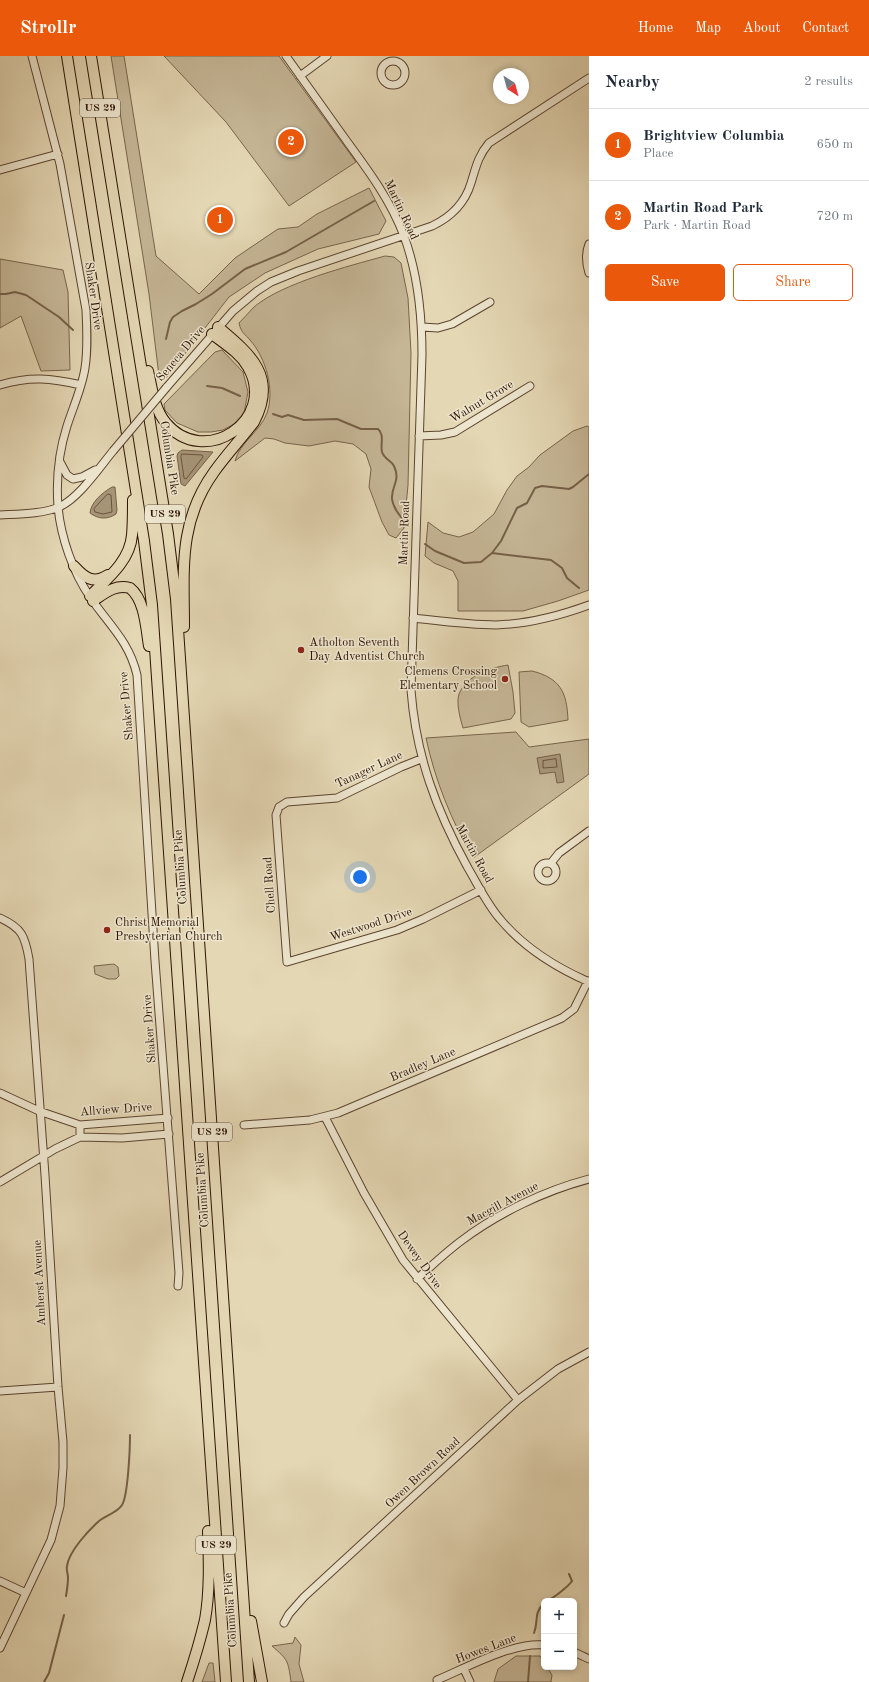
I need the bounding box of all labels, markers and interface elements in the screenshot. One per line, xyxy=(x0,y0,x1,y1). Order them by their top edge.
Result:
text: Strollr xyxy=(20,19,76,38)
text: Home xyxy=(638,21,673,35)
text: Map xyxy=(695,21,721,35)
text: About xyxy=(743,21,780,35)
text: Contact xyxy=(802,21,849,35)
north arrow xyxy=(493,68,529,104)
text: Nearby xyxy=(605,74,660,91)
text: 2 results xyxy=(804,75,853,88)
road number: US 29 xyxy=(80,99,120,117)
pin: 2 xyxy=(278,127,304,157)
text: Brightview Columbia xyxy=(643,129,784,144)
text: 1 xyxy=(614,138,622,151)
text: 650 m xyxy=(816,138,853,151)
text: Place xyxy=(643,147,673,160)
street label: Martin Road xyxy=(382,178,420,242)
text: Martin Road Park xyxy=(643,201,764,216)
pin: 1 xyxy=(207,205,233,235)
text: 2 xyxy=(614,210,622,223)
text: 720 m xyxy=(816,210,853,223)
text: Park · Martin Road xyxy=(643,219,751,232)
street label: Shaker Drive xyxy=(82,261,104,331)
button: Save xyxy=(605,264,725,301)
button: Share xyxy=(733,264,853,301)
street label: Seneca Drive xyxy=(154,324,208,384)
street label: Walnut Grove xyxy=(448,378,516,426)
street label: Columbia Pike xyxy=(157,420,181,496)
street label: Martin Road xyxy=(398,500,412,566)
road number: US 29 xyxy=(145,505,185,523)
place label: Atholton Seventh Day Adventist Church xyxy=(309,637,425,663)
marker: Atholton Seventh Day Adventist Church xyxy=(296,645,306,655)
place label: Clemens Crossing Elementary School xyxy=(399,666,498,692)
street label: Shaker Drive xyxy=(118,671,136,741)
marker: Clemens Crossing Elementary School xyxy=(500,674,510,684)
street label: Tanager Lane xyxy=(334,749,405,791)
street label: Martin Road xyxy=(453,823,495,885)
street label: Columbia Pike xyxy=(172,829,190,905)
street label: Chell Road xyxy=(262,856,278,914)
your location xyxy=(350,867,370,887)
street label: Westwood Drive xyxy=(328,906,414,944)
place label: Christ Memorial Presbyterian Church xyxy=(115,917,223,943)
marker: Christ Memorial Presbyterian Church xyxy=(102,925,112,935)
street label: Shaker Drive xyxy=(142,994,158,1064)
street label: Bradley Lane xyxy=(389,1046,458,1084)
street label: Allview Drive xyxy=(80,1101,153,1119)
road number: US 29 xyxy=(192,1123,232,1141)
street label: Columbia Pike xyxy=(194,1152,212,1228)
street label: Macgill Avenue xyxy=(465,1180,541,1228)
street label: Dewey Drive xyxy=(395,1229,444,1292)
street label: Amherst Avenue xyxy=(32,1239,48,1327)
street label: Owen Brown Road xyxy=(383,1435,463,1511)
road number: US 29 xyxy=(196,1536,236,1554)
street label: Columbia Pike xyxy=(222,1572,240,1648)
map controls xyxy=(541,1598,577,1670)
button: + xyxy=(541,1598,577,1634)
street label: Howes Lane xyxy=(454,1632,518,1666)
button: − xyxy=(541,1634,577,1670)

